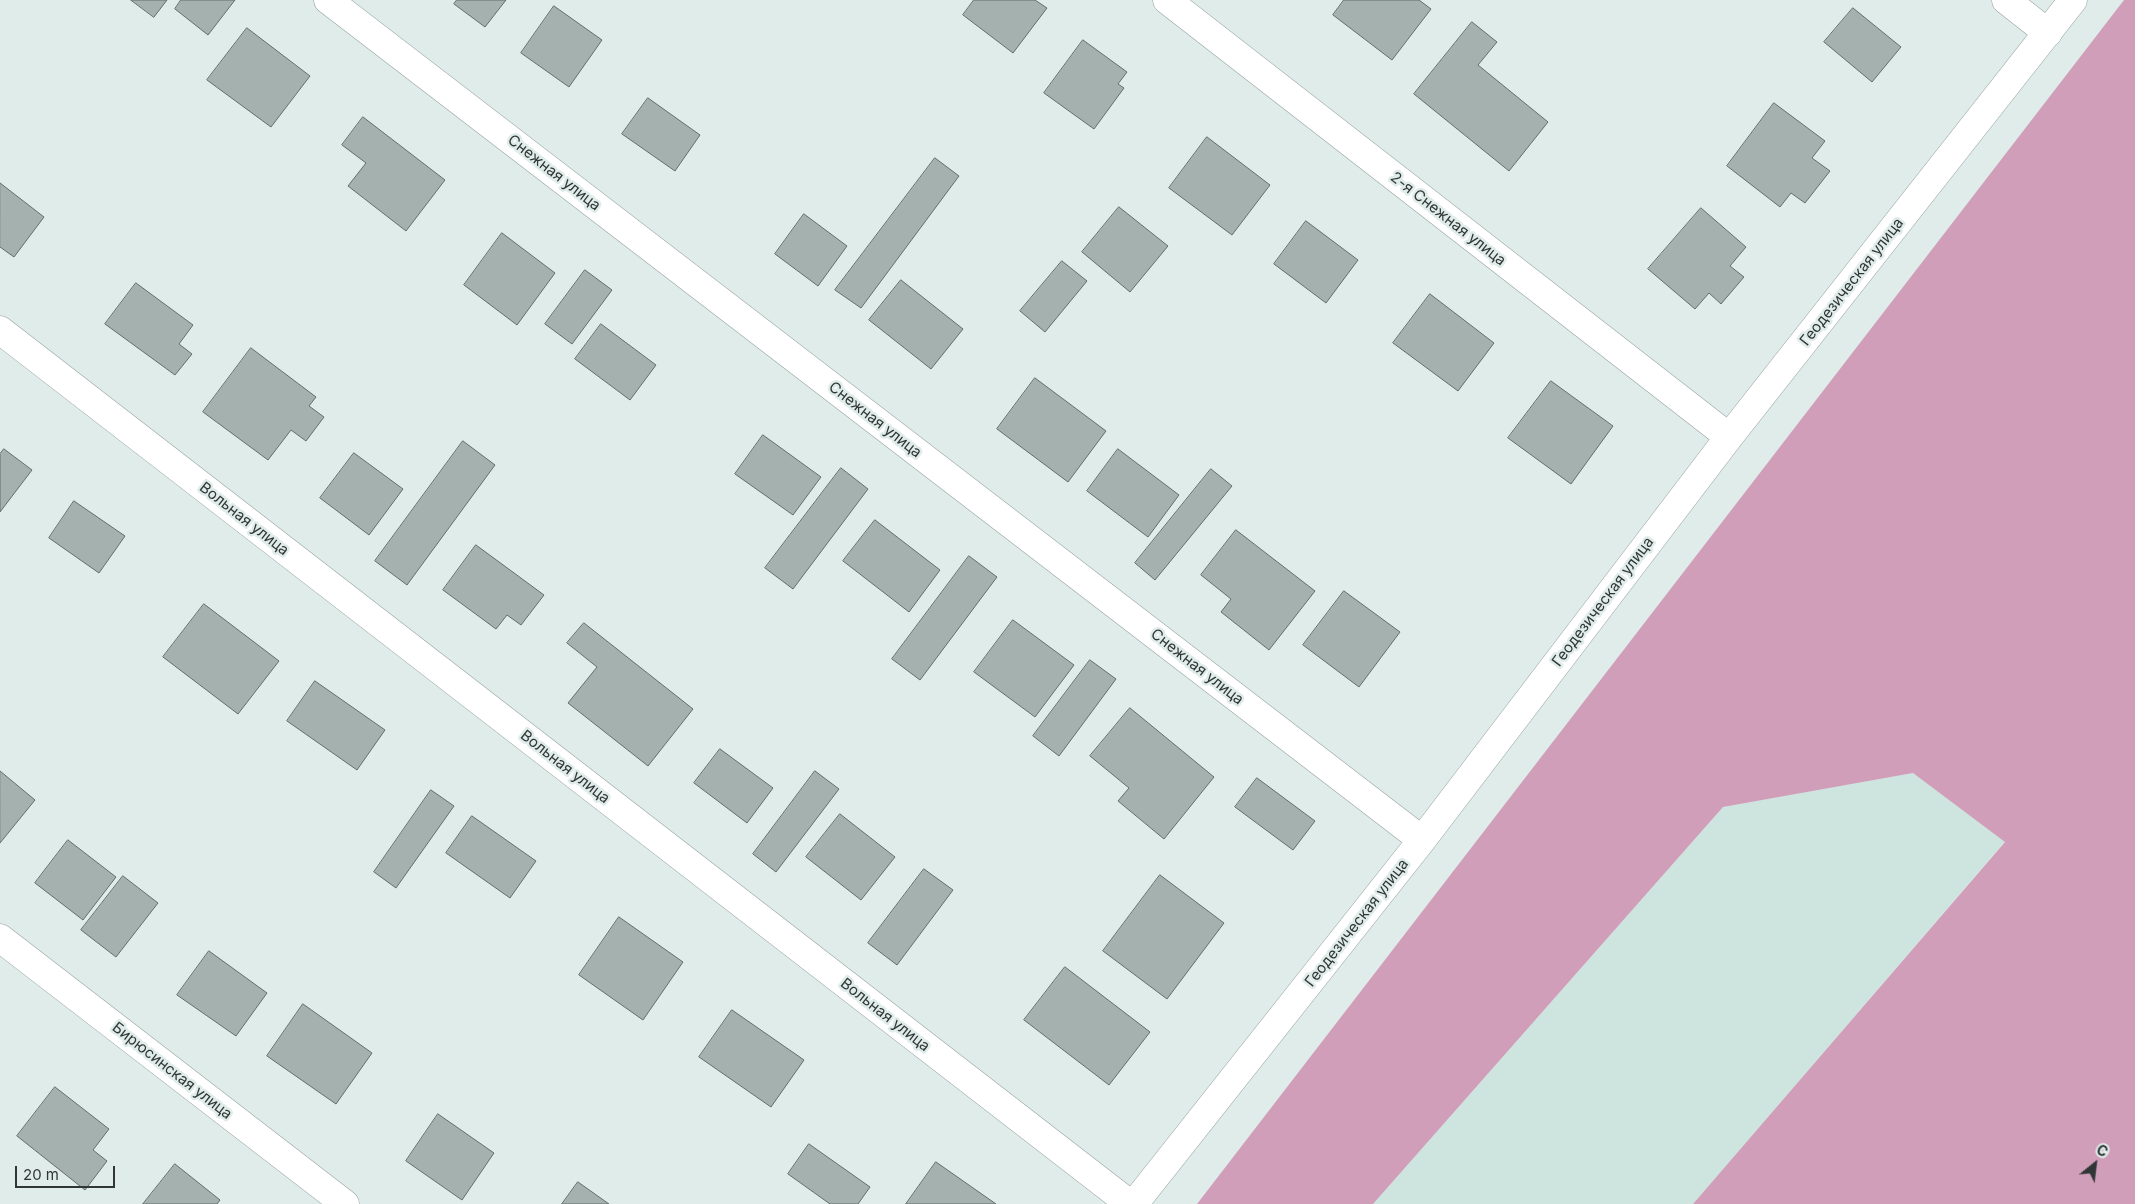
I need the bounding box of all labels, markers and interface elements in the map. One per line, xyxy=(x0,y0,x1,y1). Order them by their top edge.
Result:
street label: Снежная улица xyxy=(504,131,604,215)
street label: 2-я Снежная улица xyxy=(1387,168,1509,270)
street label: Геодезическая улица xyxy=(1796,214,1908,350)
street label: Снежная улица xyxy=(825,378,925,462)
street label: Вольная улица xyxy=(196,479,292,559)
street label: Геодезическая улица xyxy=(1548,534,1658,670)
street label: Снежная улица xyxy=(1147,625,1247,709)
street label: Вольная улица xyxy=(517,727,613,807)
street label: Геодезическая улица xyxy=(1301,855,1413,991)
street label: Вольная улица xyxy=(837,975,933,1055)
street label: Бирюсинская улица xyxy=(109,1019,235,1123)
north arrow xyxy=(2070,1139,2120,1189)
text: С xyxy=(2094,1140,2111,1160)
scale bar xyxy=(18,1156,118,1188)
text: 20 m xyxy=(23,1165,59,1184)

